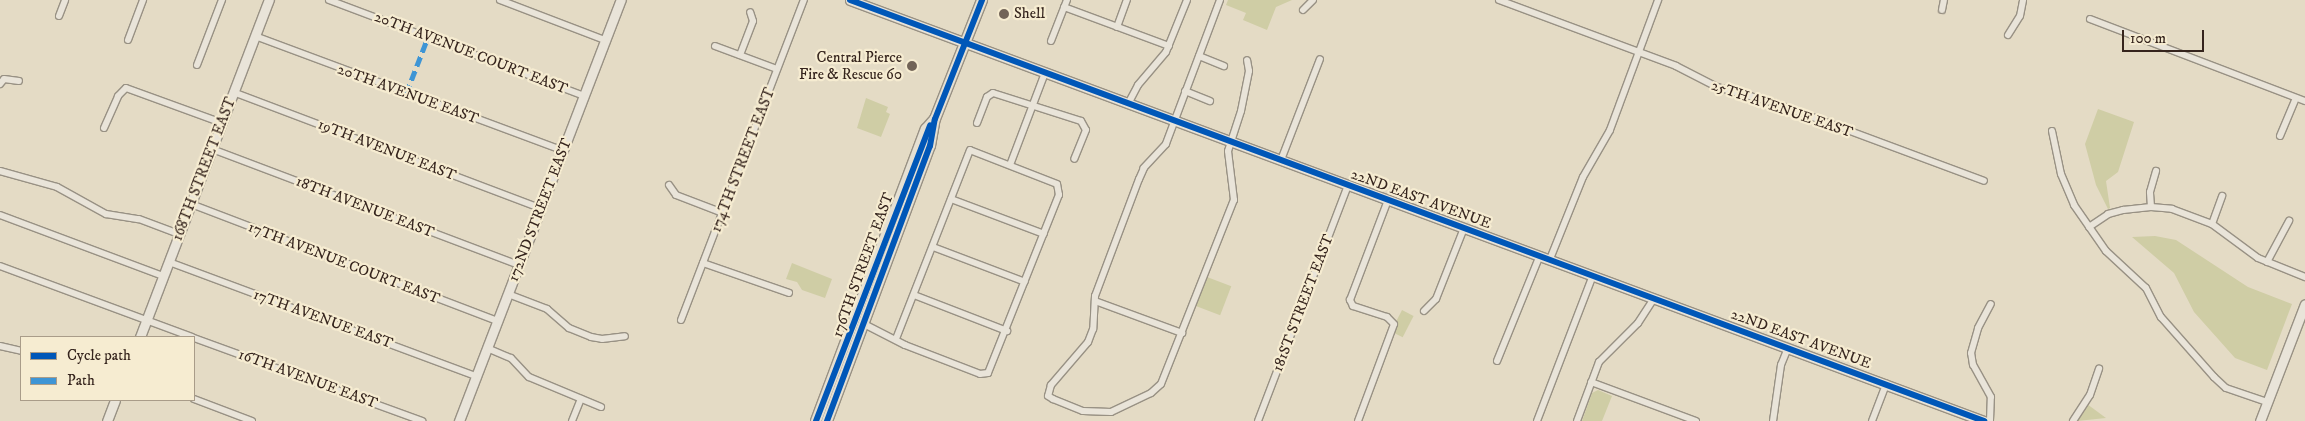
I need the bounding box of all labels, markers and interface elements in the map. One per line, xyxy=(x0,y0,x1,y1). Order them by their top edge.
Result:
place label: Shell xyxy=(1014,5,1045,23)
street label: 20TH AVENUE COURT EAST xyxy=(372,8,570,98)
marker: Shell xyxy=(998,8,1010,20)
scale bar xyxy=(2125,20,2208,52)
text: 100 m xyxy=(2130,29,2166,48)
place label: Central Pierce Fire & Rescue 60 xyxy=(799,48,902,83)
street label: 20TH AVENUE EAST xyxy=(335,60,481,128)
marker: Central Pierce Fire & Rescue 60 xyxy=(906,60,918,72)
street label: 25TH AVENUE EAST xyxy=(1709,76,1855,142)
street label: 174TH STREET EAST xyxy=(707,85,779,235)
street label: 168TH STREET EAST xyxy=(168,95,240,243)
street label: 19TH AVENUE EAST xyxy=(315,115,459,185)
street label: 172ND STREET EAST xyxy=(504,136,576,284)
street label: 22ND EAST AVENUE xyxy=(1348,165,1494,233)
street label: 18TH AVENUE EAST xyxy=(293,172,437,242)
street label: 176TH STREET EAST xyxy=(828,190,898,340)
street label: 17TH AVENUE COURT EAST xyxy=(246,218,442,308)
street label: 181ST STREET EAST xyxy=(1269,232,1337,374)
street label: 17TH AVENUE EAST xyxy=(251,285,395,353)
street label: 22ND EAST AVENUE xyxy=(1728,305,1874,373)
legend xyxy=(20,336,195,401)
street label: 16TH AVENUE EAST xyxy=(236,345,380,413)
text: Cycle path xyxy=(67,346,131,365)
text: Path xyxy=(67,371,95,390)

